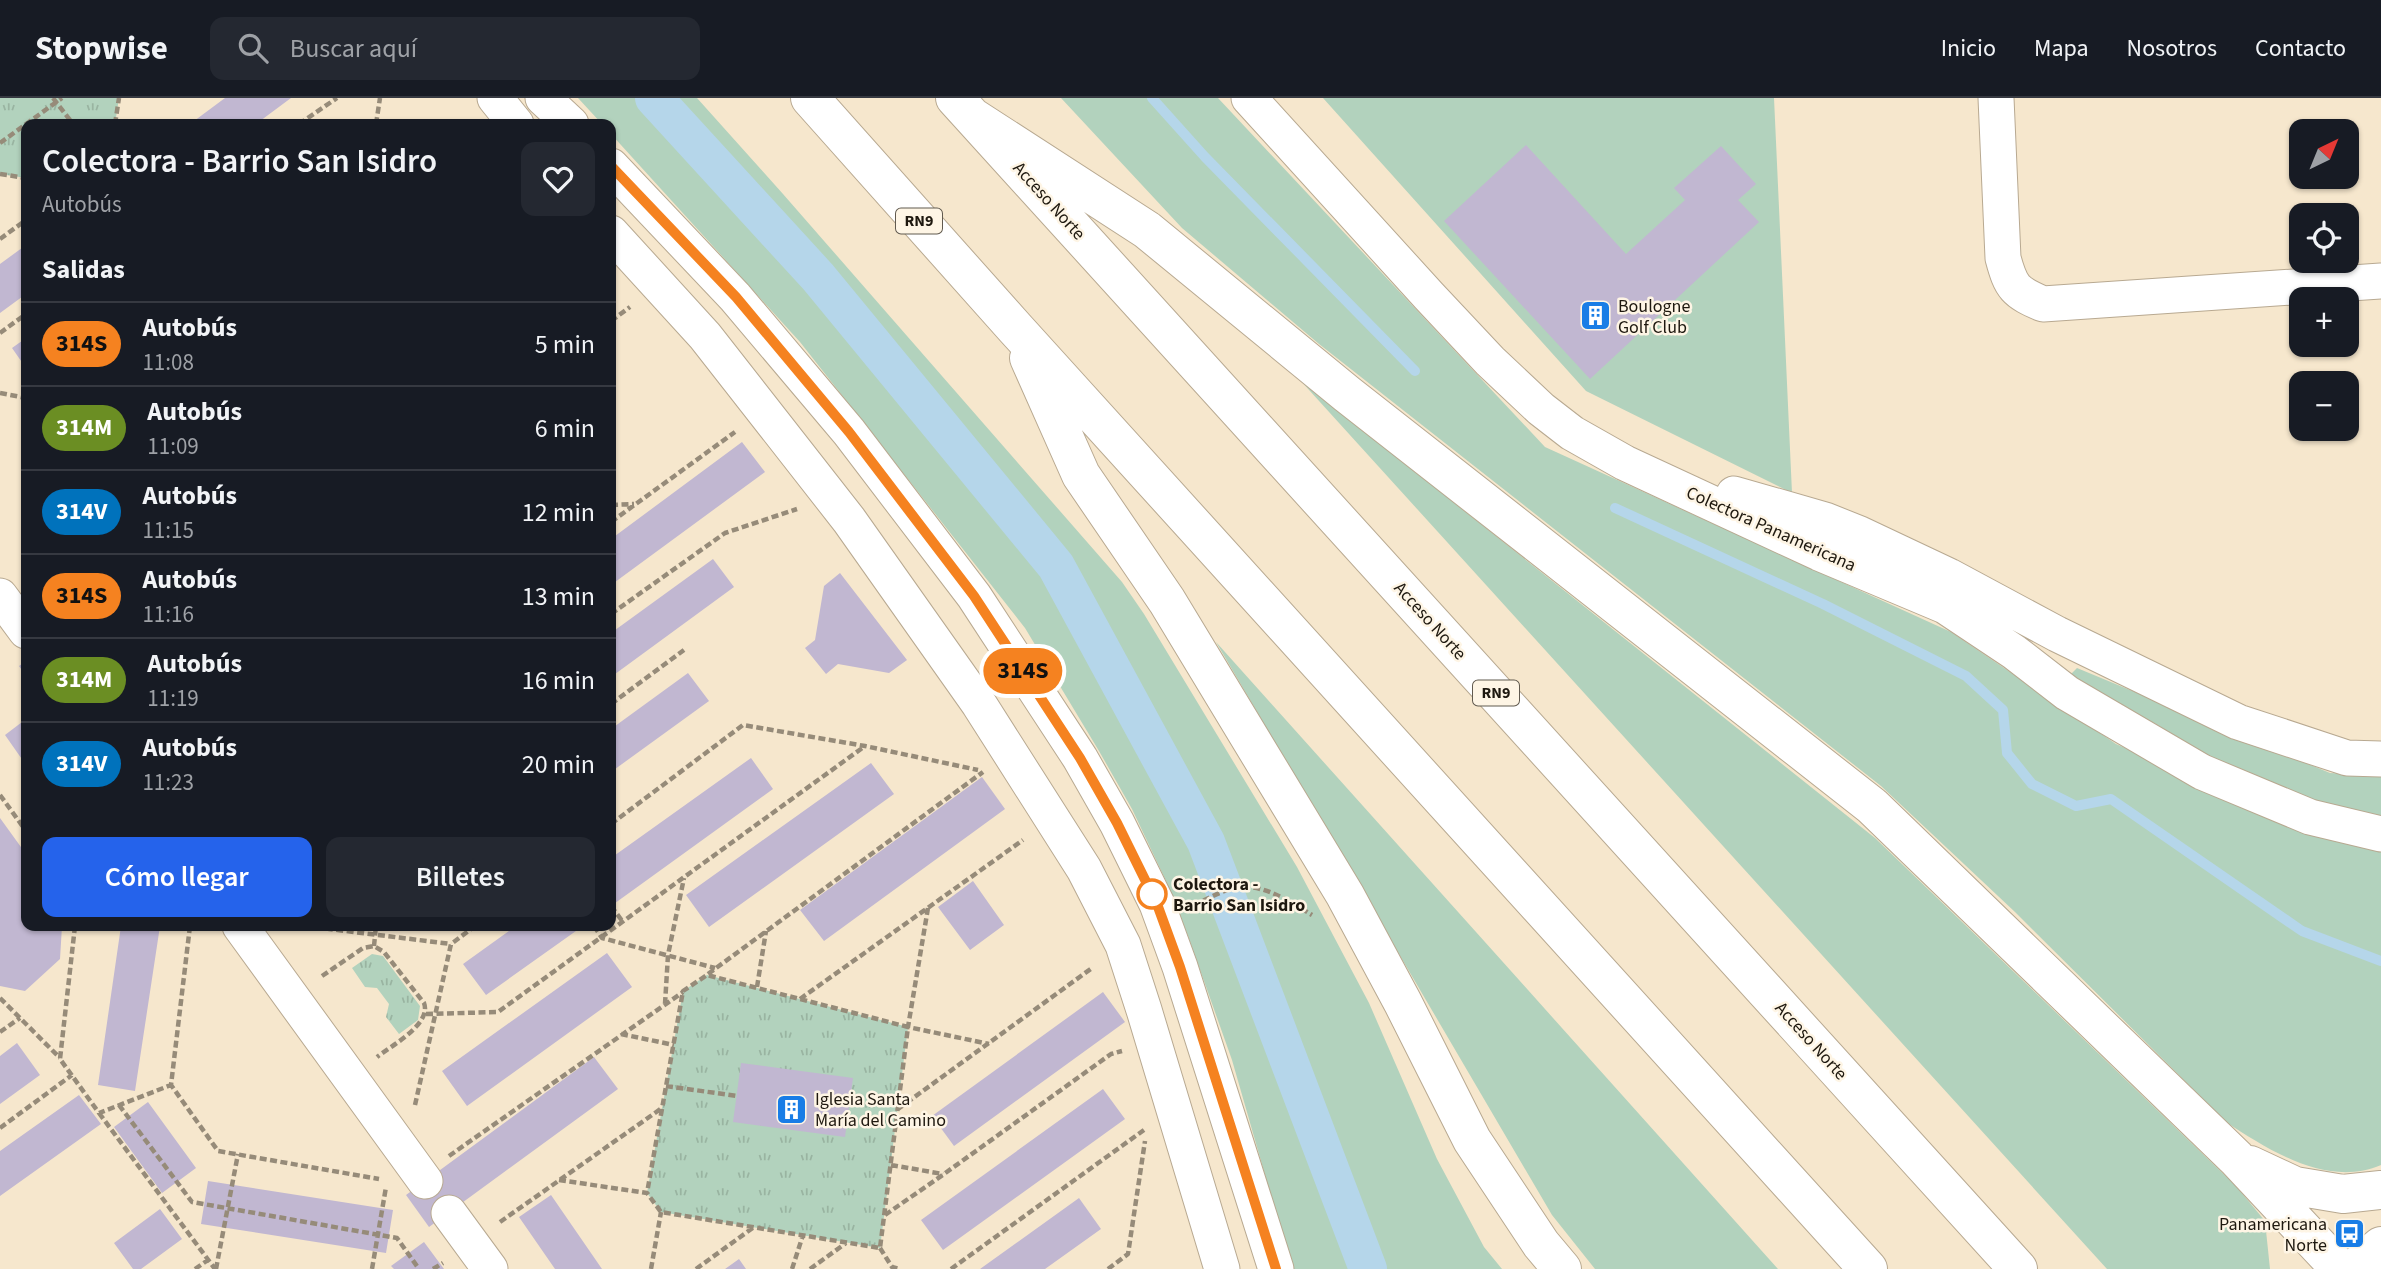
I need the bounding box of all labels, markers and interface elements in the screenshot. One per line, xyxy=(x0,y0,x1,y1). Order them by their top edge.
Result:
search box xyxy=(210,17,700,80)
text: Stopwise xyxy=(35,25,168,72)
icon: search xyxy=(234,29,272,67)
text: Buscar aquí xyxy=(290,30,417,67)
text: Inicio xyxy=(1941,31,1996,66)
text: Mapa xyxy=(2034,31,2089,66)
text: Nosotros xyxy=(2127,31,2217,66)
text: Contacto xyxy=(2255,31,2346,66)
north arrow xyxy=(2289,119,2359,189)
map controls xyxy=(2289,119,2359,441)
text: Colectora - Barrio San Isidro xyxy=(42,138,437,185)
button: heart xyxy=(521,142,595,216)
street label: Acceso Norte xyxy=(1007,156,1091,246)
text: Autobús xyxy=(42,188,122,221)
button: locate xyxy=(2289,203,2359,273)
road number: RN9 xyxy=(896,209,942,234)
text: Salidas xyxy=(42,251,125,288)
button: + xyxy=(2289,287,2359,357)
place label: Boulogne Golf Club xyxy=(1618,294,1690,340)
building icon: Boulogne Golf Club xyxy=(1578,299,1612,333)
text: Autobús xyxy=(142,309,237,346)
text: 314S xyxy=(56,326,107,361)
text: 5 min xyxy=(535,326,595,363)
text: 11:08 xyxy=(142,346,194,379)
button: − xyxy=(2289,371,2359,441)
text: Autobús xyxy=(147,393,242,430)
text: 314M xyxy=(56,410,112,445)
text: 6 min xyxy=(535,410,595,447)
text: 11:09 xyxy=(147,430,199,463)
text: Autobús xyxy=(142,477,237,514)
street label: Colectora Panamericana xyxy=(1682,480,1860,578)
text: 314V xyxy=(56,494,107,529)
text: 12 min xyxy=(522,494,595,531)
text: 11:15 xyxy=(142,514,194,547)
text: Autobús xyxy=(142,561,237,598)
street label: Acceso Norte xyxy=(1388,576,1472,666)
text: 314S xyxy=(56,578,107,613)
text: 13 min xyxy=(522,578,595,615)
text: 11:16 xyxy=(142,598,194,631)
text: Autobús xyxy=(147,645,242,682)
line badge: 314S xyxy=(974,648,1072,694)
text: 314S xyxy=(997,653,1049,688)
text: 314M xyxy=(56,662,112,697)
text: 16 min xyxy=(522,662,595,699)
road number: RN9 xyxy=(1473,680,1519,706)
text: 11:19 xyxy=(147,682,199,715)
text: Autobús xyxy=(142,729,237,766)
text: 314V xyxy=(56,746,107,781)
text: 20 min xyxy=(522,746,595,783)
text: 11:23 xyxy=(142,766,194,799)
button: Cómo llegar xyxy=(42,837,312,917)
button: Billetes xyxy=(326,837,595,917)
place label: Colectora - Barrio San Isidro xyxy=(1173,872,1305,918)
marker: Colectora - Barrio San Isidro xyxy=(1137,879,1167,909)
street label: Acceso Norte xyxy=(1769,996,1853,1086)
place label: Iglesia Santa María del Camino xyxy=(815,1087,946,1133)
building icon: Iglesia Santa María del Camino xyxy=(775,1092,809,1126)
place label: Panamericana Norte xyxy=(2219,1212,2327,1258)
bus stop icon: Panamericana Norte xyxy=(2333,1217,2367,1251)

